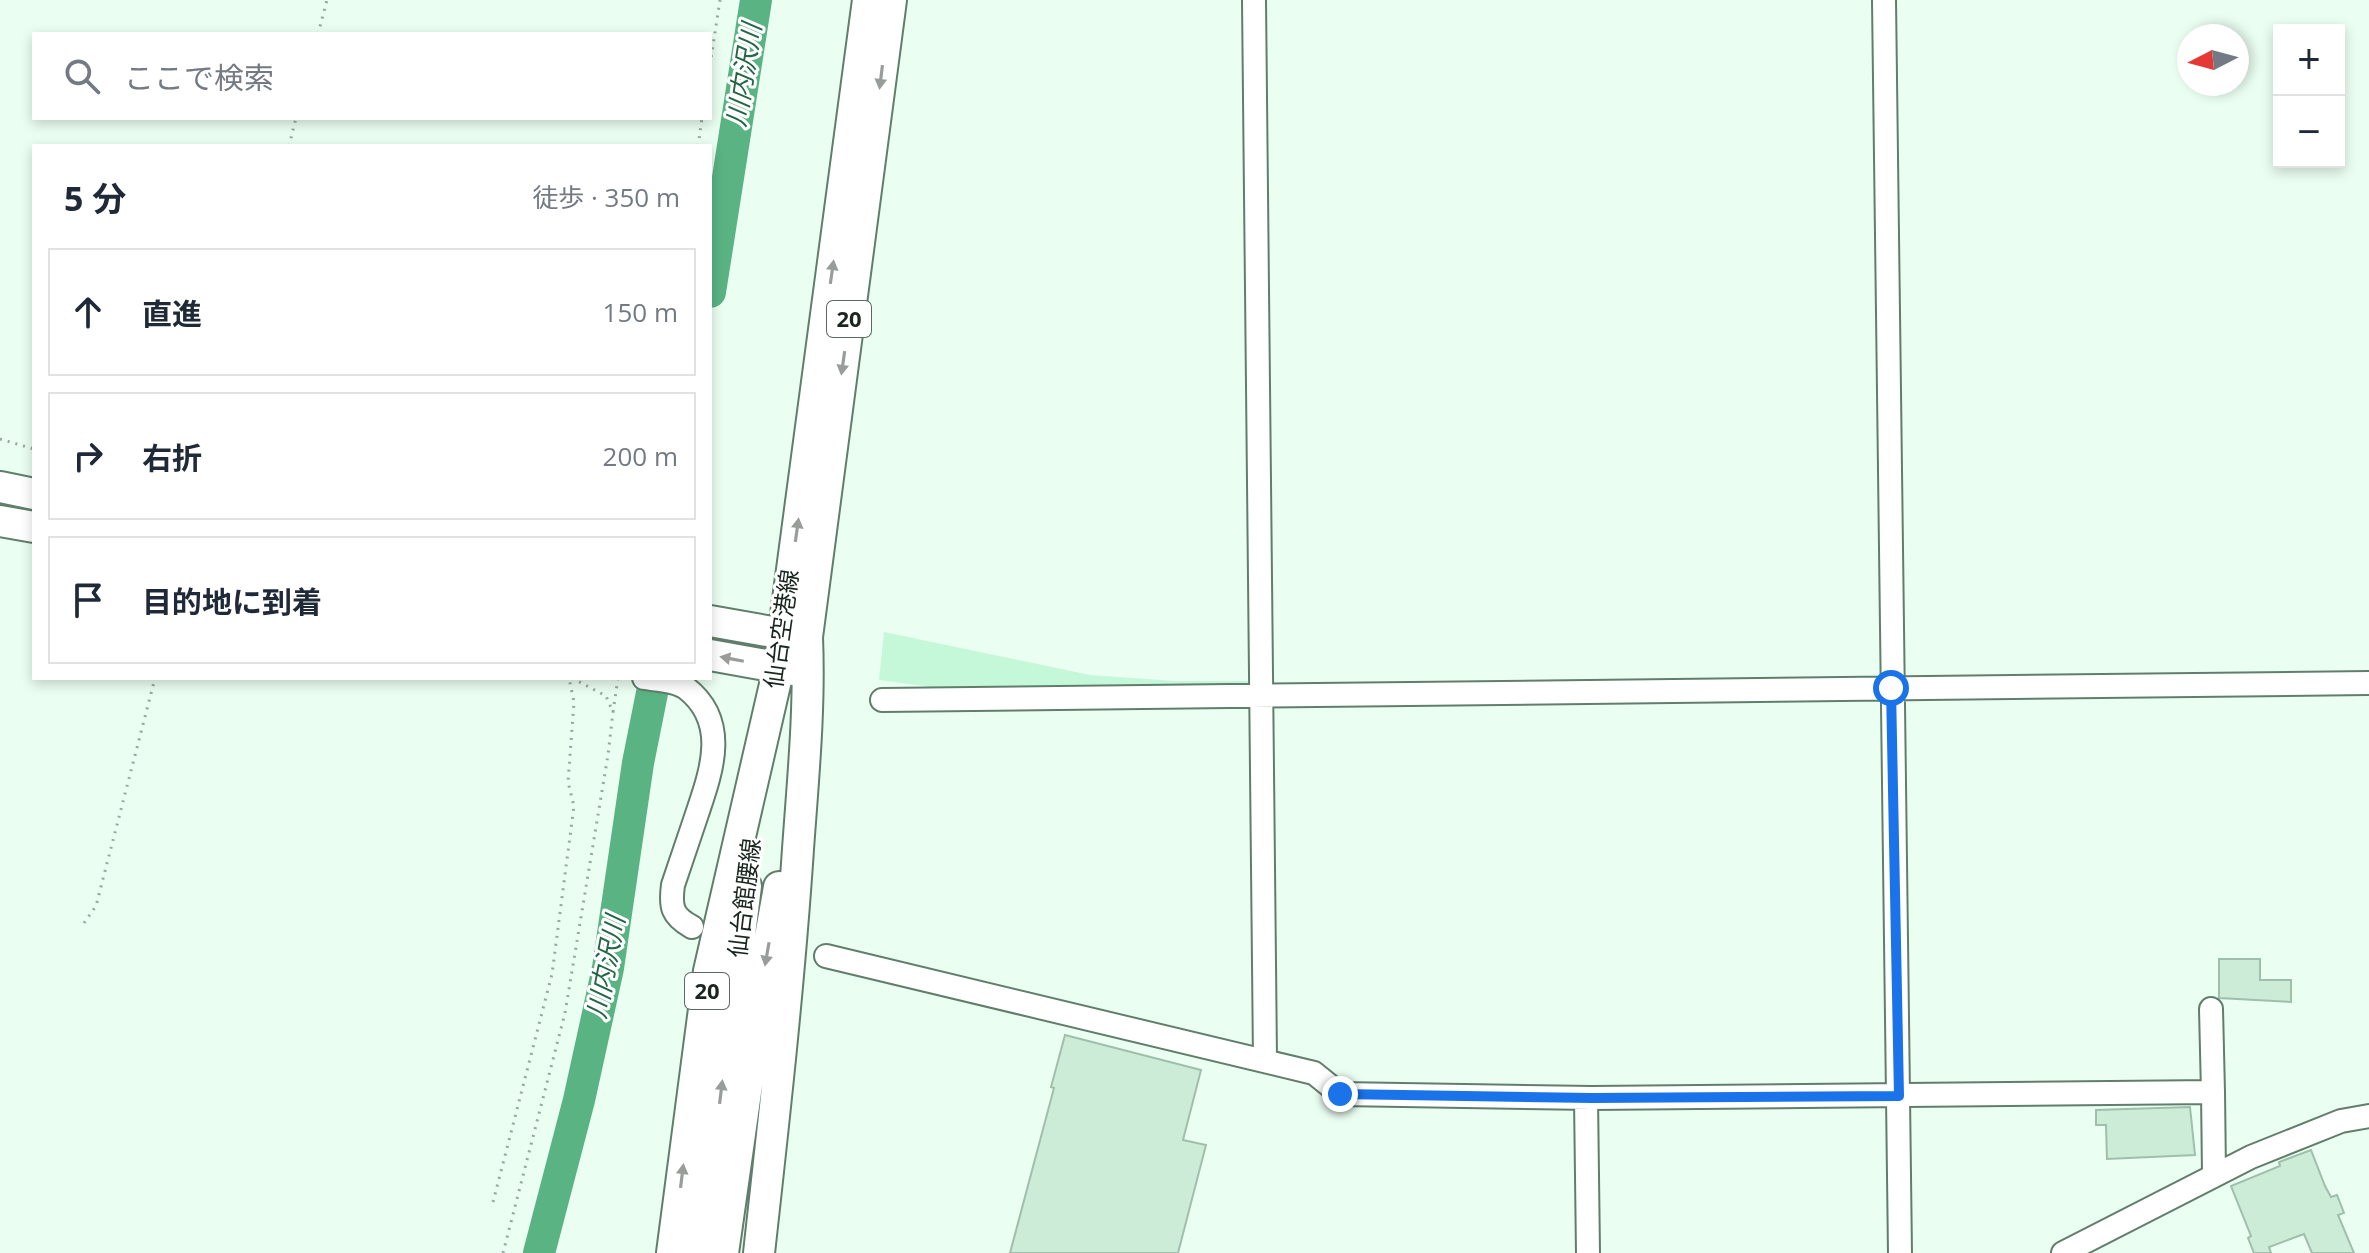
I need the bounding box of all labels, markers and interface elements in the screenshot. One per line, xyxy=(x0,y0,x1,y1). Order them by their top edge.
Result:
water label: 川内沢川 xyxy=(717,18,769,129)
north arrow xyxy=(2177,24,2249,96)
map controls xyxy=(2273,24,2345,168)
button: + xyxy=(2273,24,2345,96)
search box xyxy=(32,32,712,120)
icon: search xyxy=(60,54,104,98)
text: ここで検索 xyxy=(124,57,274,98)
one-way arrow xyxy=(874,65,887,90)
button: − xyxy=(2273,96,2345,168)
text: 5 分 xyxy=(64,175,126,221)
text: 徒歩 · 350 m xyxy=(532,179,680,215)
one-way arrow xyxy=(826,259,839,284)
icon: ahead xyxy=(66,290,110,334)
text: 直進 xyxy=(142,293,202,334)
text: 150 m xyxy=(603,294,678,330)
road number: 20 xyxy=(827,301,871,337)
one-way arrow xyxy=(837,351,850,376)
icon: right xyxy=(66,434,110,478)
text: 右折 xyxy=(142,437,202,478)
text: 200 m xyxy=(603,438,678,474)
one-way arrow xyxy=(790,517,803,542)
street label: 仙台空港線 xyxy=(756,567,805,691)
icon: arrive xyxy=(66,578,110,622)
text: 目的地に到着 xyxy=(142,581,322,622)
one-way arrow xyxy=(719,652,744,664)
route start xyxy=(1873,670,1909,706)
street label: 仙台館腰線 xyxy=(720,836,767,959)
water label: 川内沢川 xyxy=(577,909,633,1021)
one-way arrow xyxy=(761,942,773,967)
road number: 20 xyxy=(685,973,729,1009)
route end xyxy=(1322,1076,1358,1112)
one-way arrow xyxy=(715,1079,728,1104)
one-way arrow xyxy=(676,1163,689,1188)

